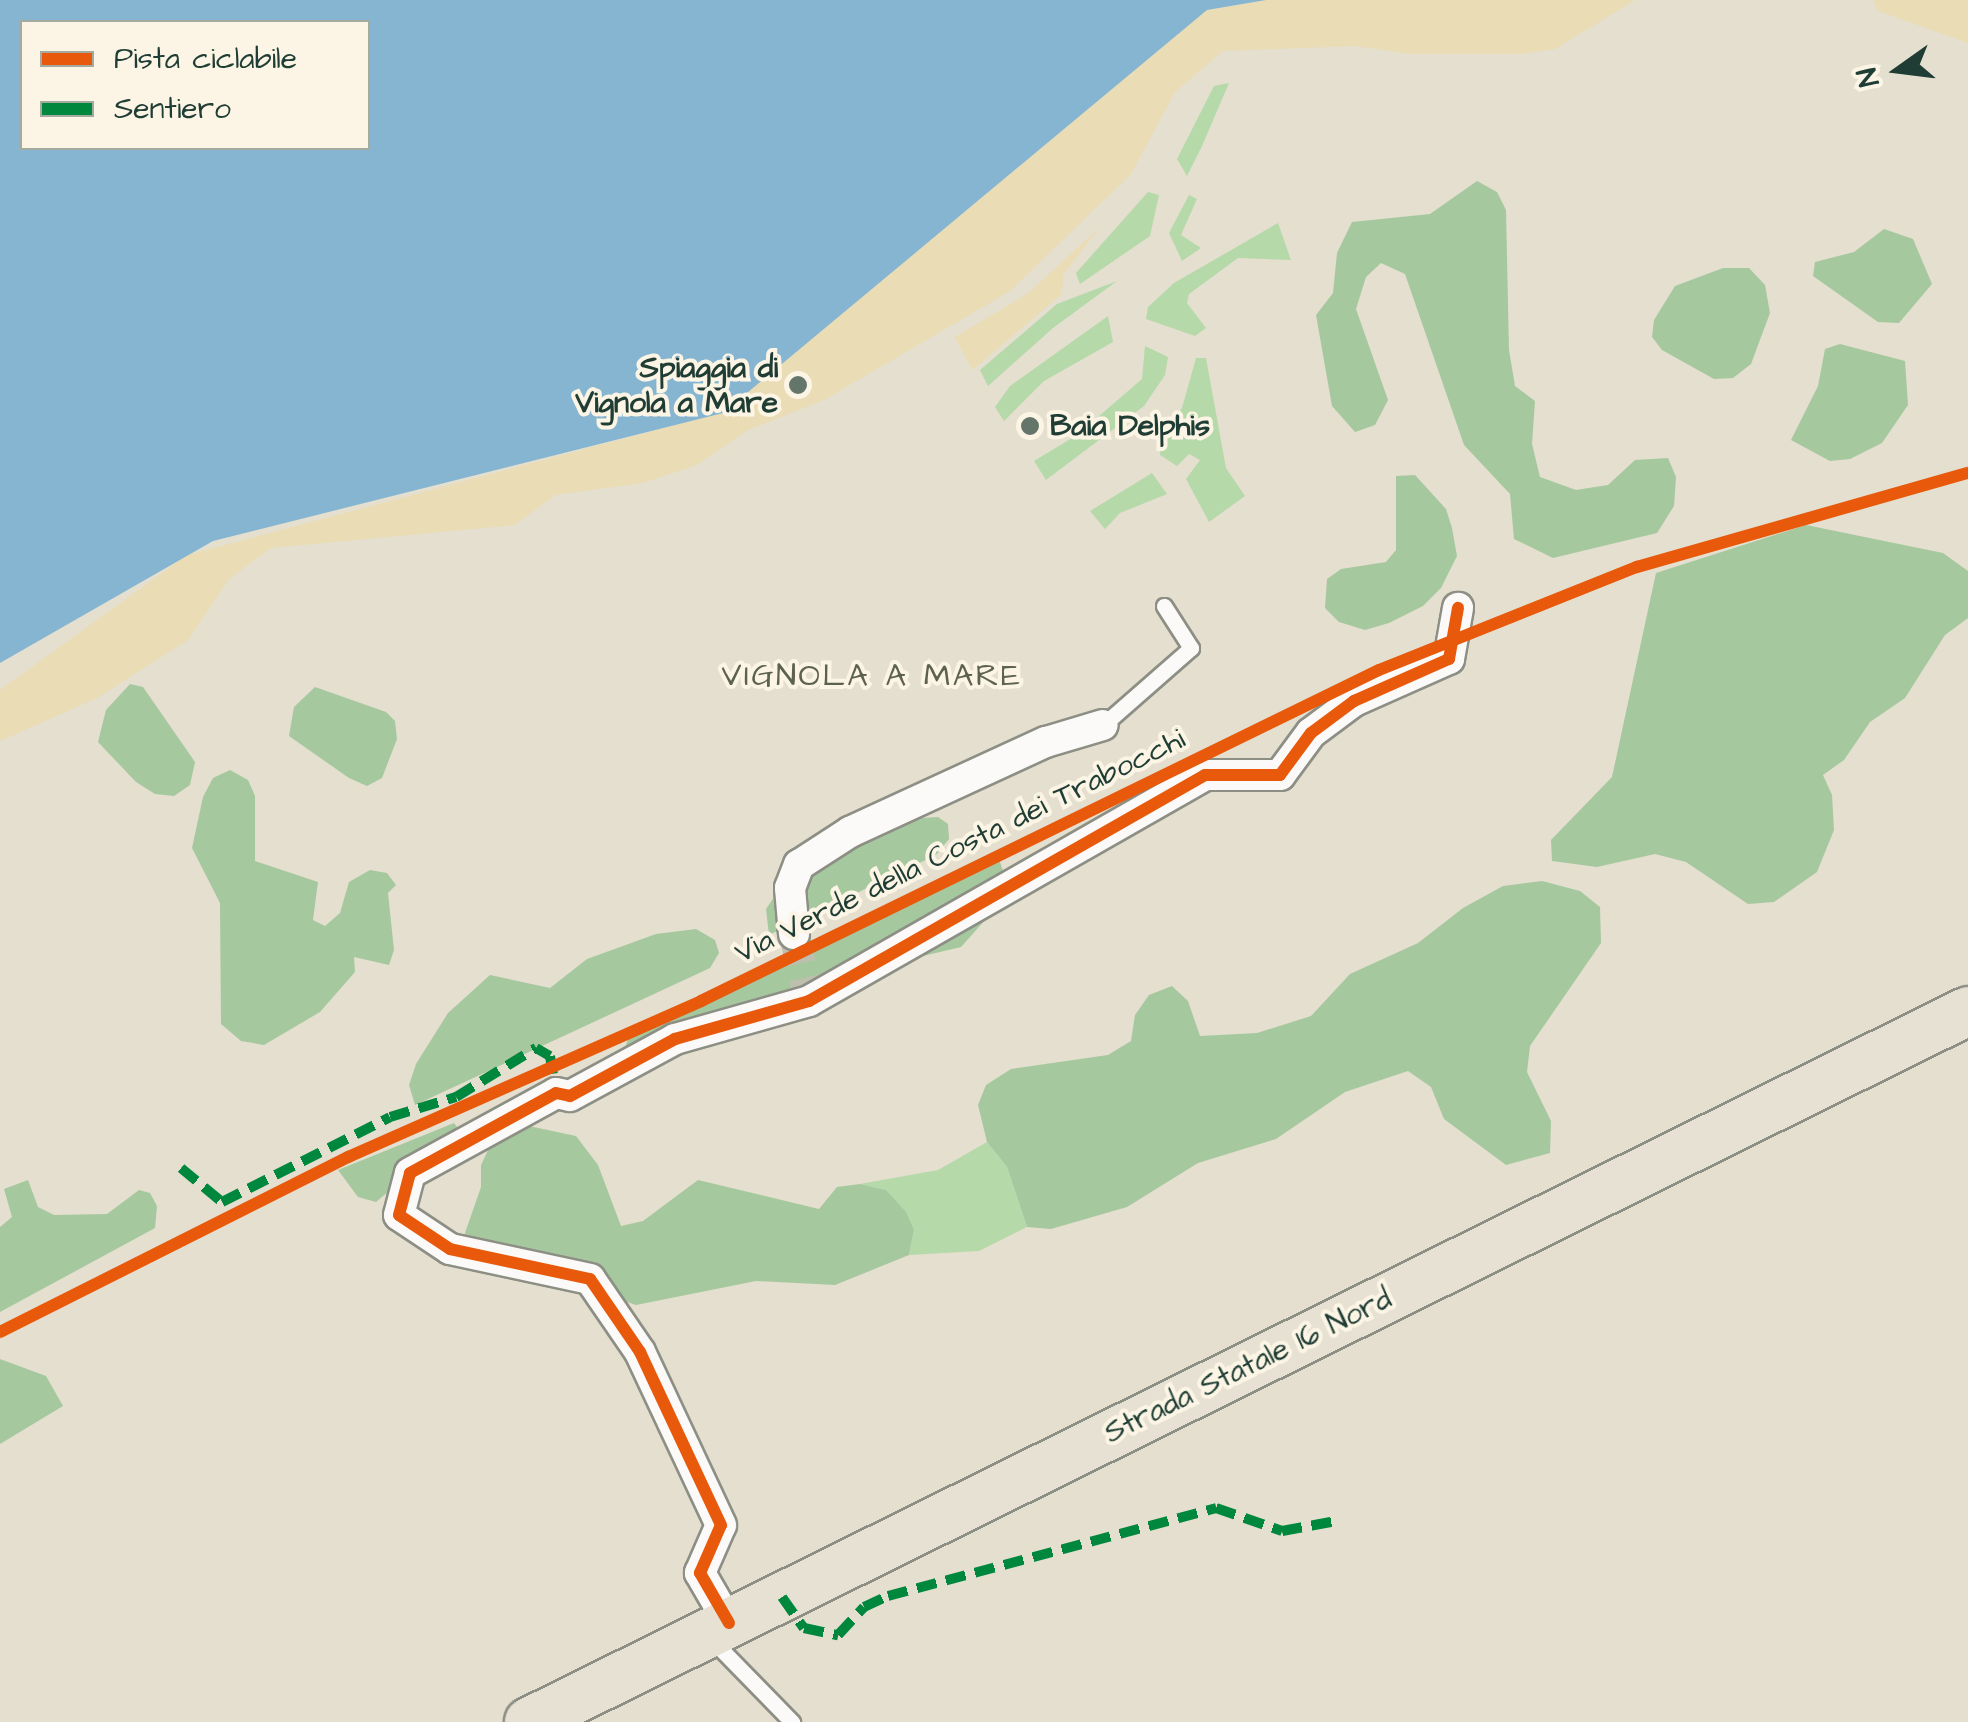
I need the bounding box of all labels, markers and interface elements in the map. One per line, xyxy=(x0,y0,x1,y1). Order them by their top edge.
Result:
legend xyxy=(20,20,370,150)
north arrow xyxy=(1848,20,1948,120)
text: Pista ciclabile xyxy=(114,38,297,80)
text: N xyxy=(1847,64,1889,91)
text: Sentiero xyxy=(114,88,231,130)
place label: Spiaggia di Vignola a Mare xyxy=(575,350,778,420)
marker: Spiaggia di Vignola a Mare xyxy=(787,374,809,396)
place label: Baia Delphis xyxy=(1050,408,1210,444)
marker: Baia Delphis xyxy=(1019,415,1041,437)
district label: VIGNOLA A MARE xyxy=(721,657,1023,695)
street label: Via Verde della Costa dei Trabocchi xyxy=(729,721,1191,971)
street label: Strada Statale 16 Nord xyxy=(1098,1281,1398,1451)

